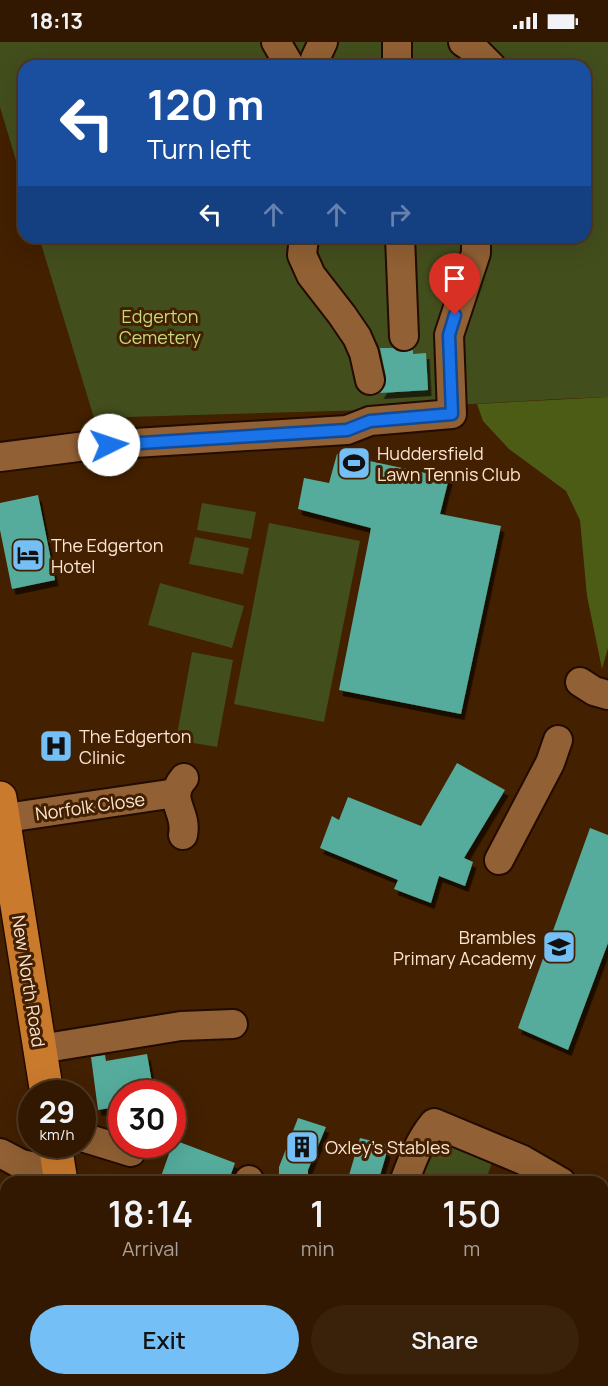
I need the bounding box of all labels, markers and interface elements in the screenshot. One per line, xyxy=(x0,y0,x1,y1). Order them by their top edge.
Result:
text: 18:13 xyxy=(30,6,83,36)
text: 120 m xyxy=(147,75,264,133)
icon: left xyxy=(48,84,126,162)
text: Turn left xyxy=(147,130,251,167)
icon: left xyxy=(194,198,227,231)
icon: ahead xyxy=(257,198,290,231)
icon: ahead xyxy=(320,198,353,231)
icon: right xyxy=(383,198,416,231)
pin xyxy=(429,253,480,315)
icon: arrive xyxy=(438,262,471,295)
park label: Edgerton Cemetery xyxy=(119,304,202,349)
position arrow xyxy=(77,413,141,477)
place label: Huddersfield Lawn Tennis Club xyxy=(377,441,521,486)
sports icon: Huddersfield Lawn Tennis Club xyxy=(336,445,372,481)
place label: The Edgerton Hotel xyxy=(51,533,163,578)
hotel icon: The Edgerton Hotel xyxy=(10,537,46,573)
place label: The Edgerton Clinic xyxy=(79,724,191,769)
hospital icon: The Edgerton Clinic xyxy=(38,728,74,764)
street label: Norfolk Close xyxy=(34,786,146,826)
street label: New North Road xyxy=(7,913,51,1049)
place label: Brambles Primary Academy xyxy=(393,925,536,970)
school or university icon: Brambles Primary Academy xyxy=(541,929,577,965)
speed limit sign: 30 xyxy=(108,1080,186,1158)
text: 29 xyxy=(39,1091,75,1132)
text: km/h xyxy=(40,1124,74,1145)
building icon: Oxley's Stables xyxy=(284,1129,320,1165)
place label: Oxley's Stables xyxy=(325,1135,450,1159)
text: 18:14 xyxy=(108,1189,193,1238)
text: 1 xyxy=(310,1189,325,1238)
text: 150 xyxy=(442,1189,501,1238)
text: Arrival xyxy=(122,1235,179,1262)
text: min xyxy=(301,1235,334,1262)
text: m xyxy=(463,1235,480,1262)
button: Exit xyxy=(30,1305,299,1374)
button: Share xyxy=(311,1305,579,1374)

